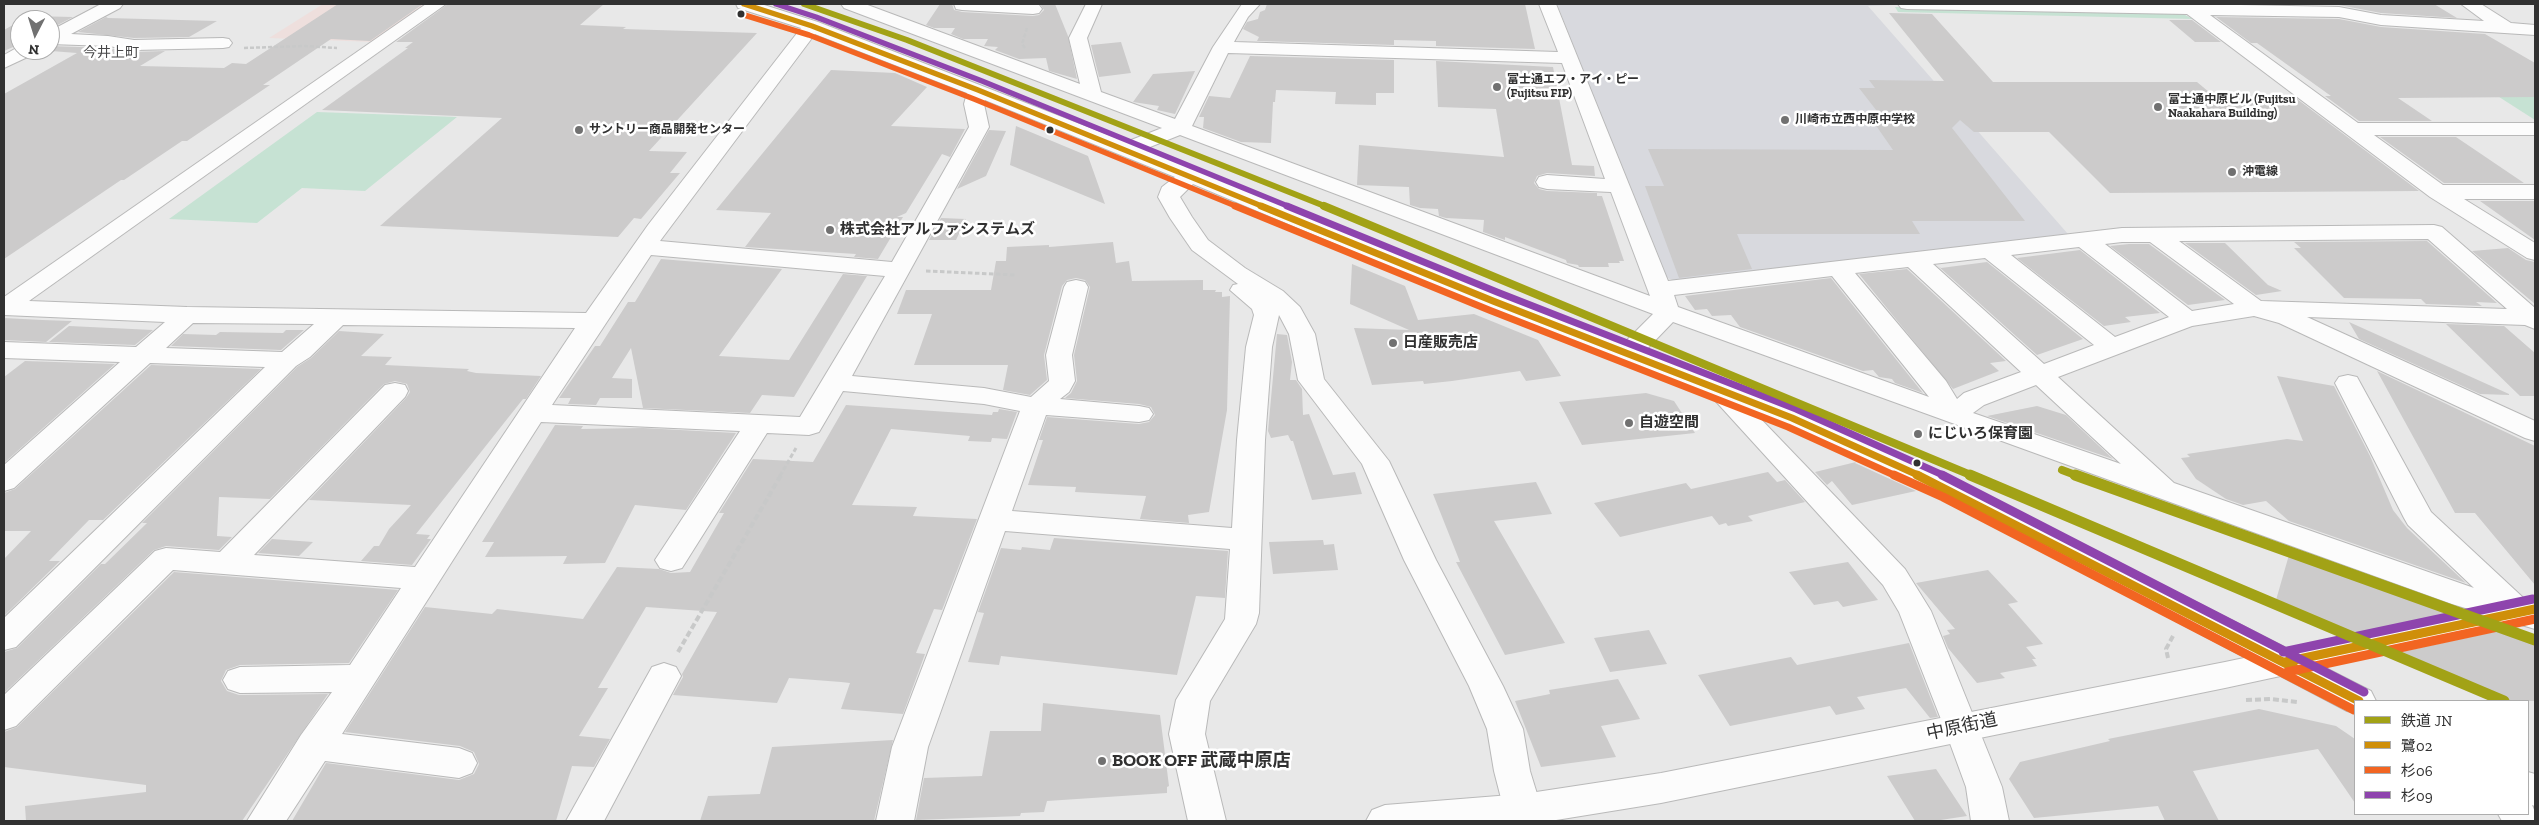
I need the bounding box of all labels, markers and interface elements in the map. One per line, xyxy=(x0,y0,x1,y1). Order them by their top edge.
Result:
unlabelled marker xyxy=(736,9,746,19)
north arrow xyxy=(10,10,60,60)
text: N xyxy=(28,41,40,58)
district label: 今井上町 xyxy=(83,45,139,61)
place label: 富士通エフ・アイ・ピー (Fujitsu FIP) xyxy=(1507,73,1639,101)
marker: 富士通エフ・アイ・ピー (Fujitsu FIP) xyxy=(1491,81,1503,93)
place label: 富士通中原ビル (Fujitsu Naakahara Building) xyxy=(2168,93,2296,121)
marker: 富士通中原ビル (Fujitsu Naakahara Building) xyxy=(2152,101,2164,113)
place label: 川崎市立西中原中学校 xyxy=(1795,113,1915,127)
marker: 川崎市立西中原中学校 xyxy=(1779,114,1791,126)
place label: サントリー商品開発センター xyxy=(589,123,745,137)
marker: サントリー商品開発センター xyxy=(573,124,585,136)
unlabelled marker xyxy=(1045,125,1055,135)
place label: 沖電線 xyxy=(2242,165,2278,179)
marker: 沖電線 xyxy=(2226,166,2238,178)
place label: 株式会社アルファシステムズ xyxy=(840,221,1035,239)
marker: 株式会社アルファシステムズ xyxy=(824,224,836,236)
place label: 日産販売店 xyxy=(1403,334,1478,352)
marker: 日産販売店 xyxy=(1387,337,1399,349)
place label: 自遊空間 xyxy=(1639,414,1699,432)
marker: 自遊空間 xyxy=(1623,417,1635,429)
place label: にじいろ保育園 xyxy=(1928,425,2033,443)
marker: にじいろ保育園 xyxy=(1912,428,1924,440)
unlabelled marker xyxy=(1912,458,1922,468)
legend xyxy=(2354,700,2529,815)
street label: 中原街道 xyxy=(1925,709,1999,745)
text: 鉄道 JN xyxy=(2401,712,2452,730)
text: 鷺02 xyxy=(2401,737,2432,755)
place label: BOOK OFF 武蔵中原店 xyxy=(1112,750,1291,772)
marker: BOOK OFF 武蔵中原店 xyxy=(1096,755,1108,767)
text: 杉06 xyxy=(2401,762,2433,780)
text: 杉09 xyxy=(2401,787,2433,805)

